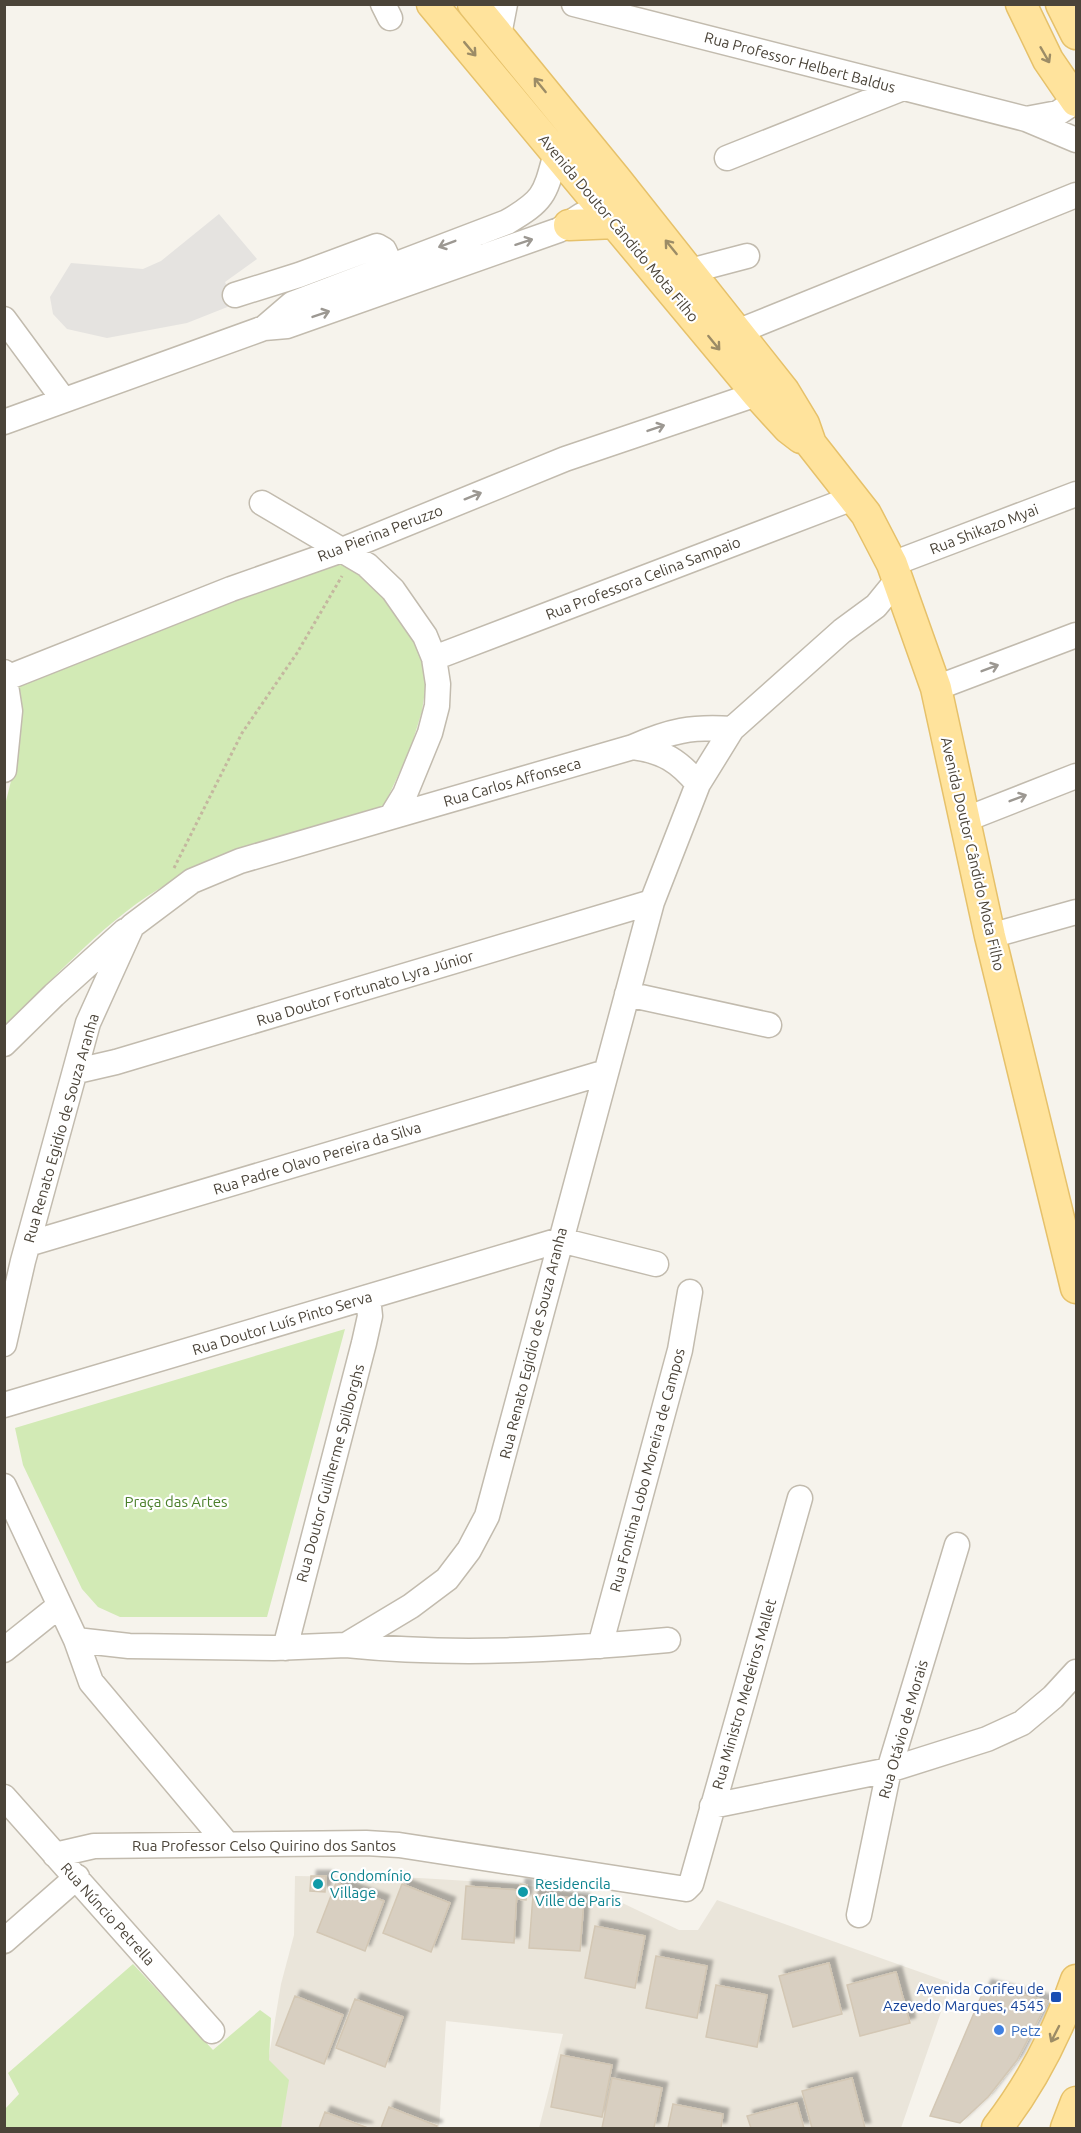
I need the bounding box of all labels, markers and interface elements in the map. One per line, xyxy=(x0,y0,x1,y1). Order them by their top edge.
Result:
street label: Rua Professor Helbert Baldus xyxy=(703,28,897,96)
one-way arrow xyxy=(463,41,476,57)
one-way arrow xyxy=(1039,46,1051,63)
one-way arrow xyxy=(533,77,546,93)
street label: Avenida Doutor Cândido Mota Filho xyxy=(536,131,702,325)
one-way arrow xyxy=(514,236,533,247)
one-way arrow xyxy=(664,239,677,255)
one-way arrow xyxy=(439,240,457,251)
one-way arrow xyxy=(311,308,330,319)
one-way arrow xyxy=(708,335,721,351)
one-way arrow xyxy=(646,421,665,432)
one-way arrow xyxy=(464,490,482,501)
street label: Rua Shikazo Myai xyxy=(927,500,1041,558)
street label: Rua Pierina Peruzzo xyxy=(315,501,445,565)
street label: Rua Professora Celina Sampaio xyxy=(543,533,743,623)
one-way arrow xyxy=(981,661,999,672)
street label: Avenida Doutor Cândido Mota Filho xyxy=(938,735,1008,973)
street label: Rua Carlos Affonseca xyxy=(441,754,583,810)
one-way arrow xyxy=(1009,792,1027,803)
street label: Rua Doutor Fortunato Lyra Júnior xyxy=(254,947,476,1029)
street label: Rua Renato Egidio de Souza Aranha xyxy=(20,1011,102,1245)
street label: Rua Padre Olavo Pereira da Silva xyxy=(211,1118,423,1198)
street label: Rua Renato Egidio de Souza Aranha xyxy=(496,1226,570,1460)
street label: Rua Doutor Luís Pinto Serva xyxy=(190,1288,374,1358)
street label: Rua Fontina Lobo Moreira de Campos xyxy=(606,1346,688,1594)
street label: Rua Doutor Guilherme Spilborghs xyxy=(293,1362,367,1584)
park label: Praça das Artes xyxy=(125,1493,227,1510)
street label: Rua Ministro Medeiros Mallet xyxy=(709,1597,779,1791)
street label: Rua Otávio de Morais xyxy=(875,1658,931,1800)
street label: Rua Professor Celso Quirino dos Santos xyxy=(132,1837,396,1854)
street label: Rua Núncio Petrella xyxy=(57,1859,159,1969)
place label: Condomínio Village xyxy=(330,1867,412,1901)
place label: Residencila Ville de Paris xyxy=(535,1875,621,1909)
marker: Condomínio Village xyxy=(311,1877,325,1891)
marker: Residencila Ville de Paris xyxy=(516,1885,530,1899)
place label: Avenida Corifeu de Azevedo Marques, 4545 xyxy=(883,1980,1044,2014)
marker: Avenida Corifeu de Azevedo Marques, 4545 xyxy=(1049,1990,1063,2004)
place label: Petz xyxy=(1011,2022,1041,2039)
marker: Petz xyxy=(992,2023,1006,2037)
one-way arrow xyxy=(1048,2025,1060,2043)

